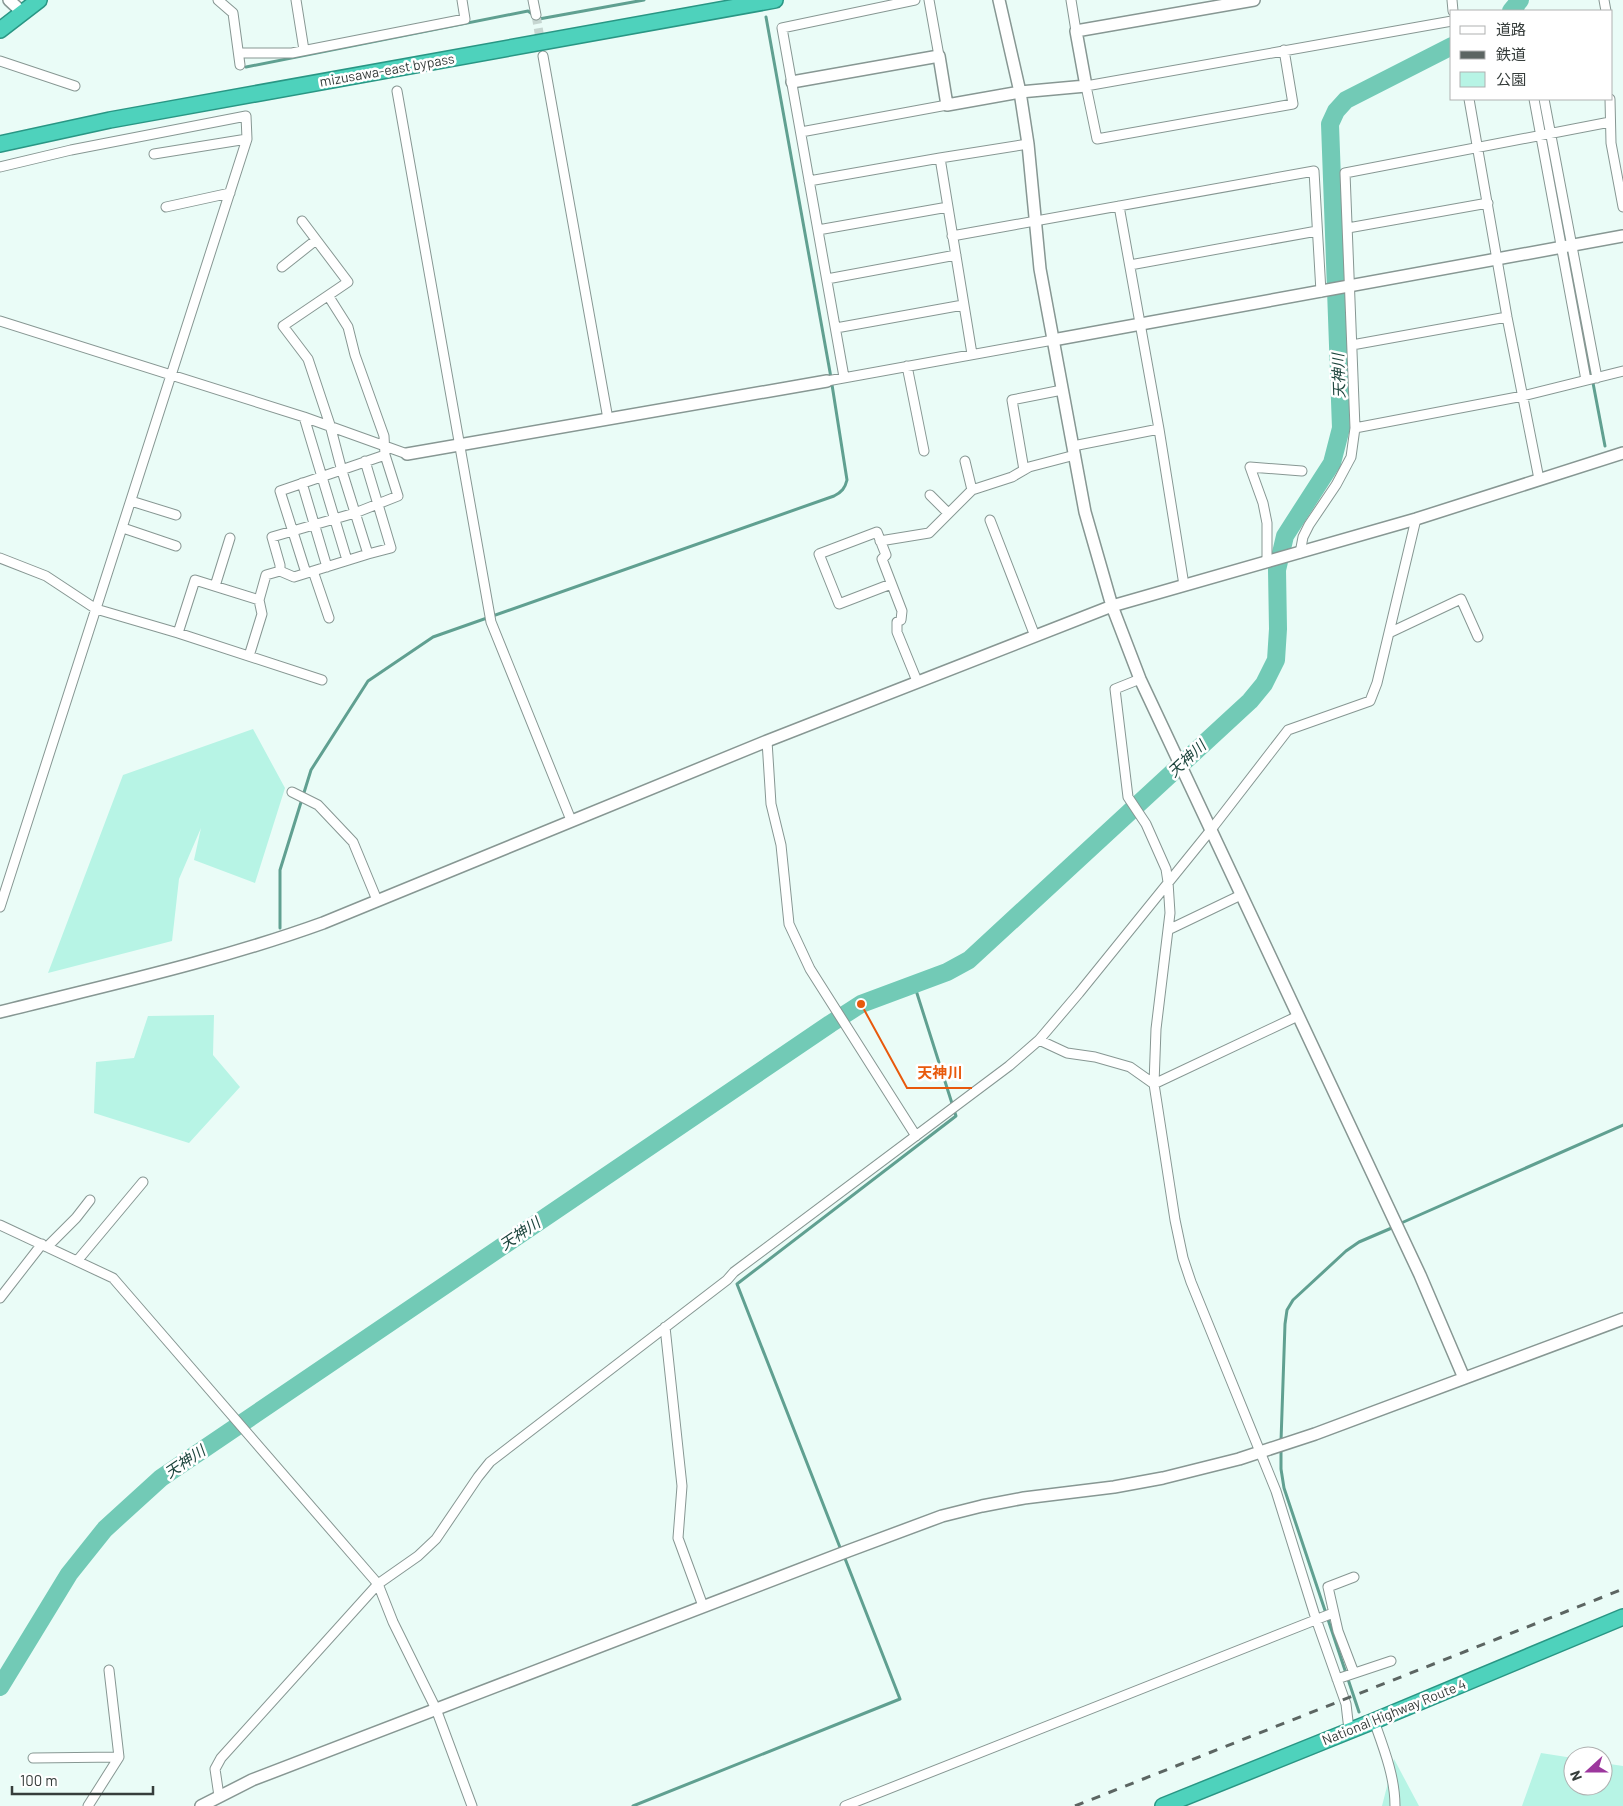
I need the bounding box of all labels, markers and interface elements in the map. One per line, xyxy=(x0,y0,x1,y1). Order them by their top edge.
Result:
legend xyxy=(1450,10,1613,100)
text: 道路 xyxy=(1496,20,1526,38)
text: 鉄道 xyxy=(1496,45,1526,63)
street label: mizusawa-east bypass xyxy=(318,49,456,90)
text: 公園 xyxy=(1496,70,1526,88)
water label: 天神川 xyxy=(1328,351,1348,399)
water label: 天神川 xyxy=(1164,735,1210,780)
callout: 天神川 xyxy=(907,1058,972,1088)
text: 天神川 xyxy=(917,1063,963,1081)
water label: 天神川 xyxy=(496,1212,545,1253)
water label: 天神川 xyxy=(161,1440,210,1481)
street label: National Highway Route 4 xyxy=(1319,1675,1468,1748)
north arrow xyxy=(1563,1746,1613,1796)
scale bar xyxy=(12,1764,154,1796)
text: N xyxy=(1566,1768,1585,1783)
text: 100 m xyxy=(20,1771,58,1789)

